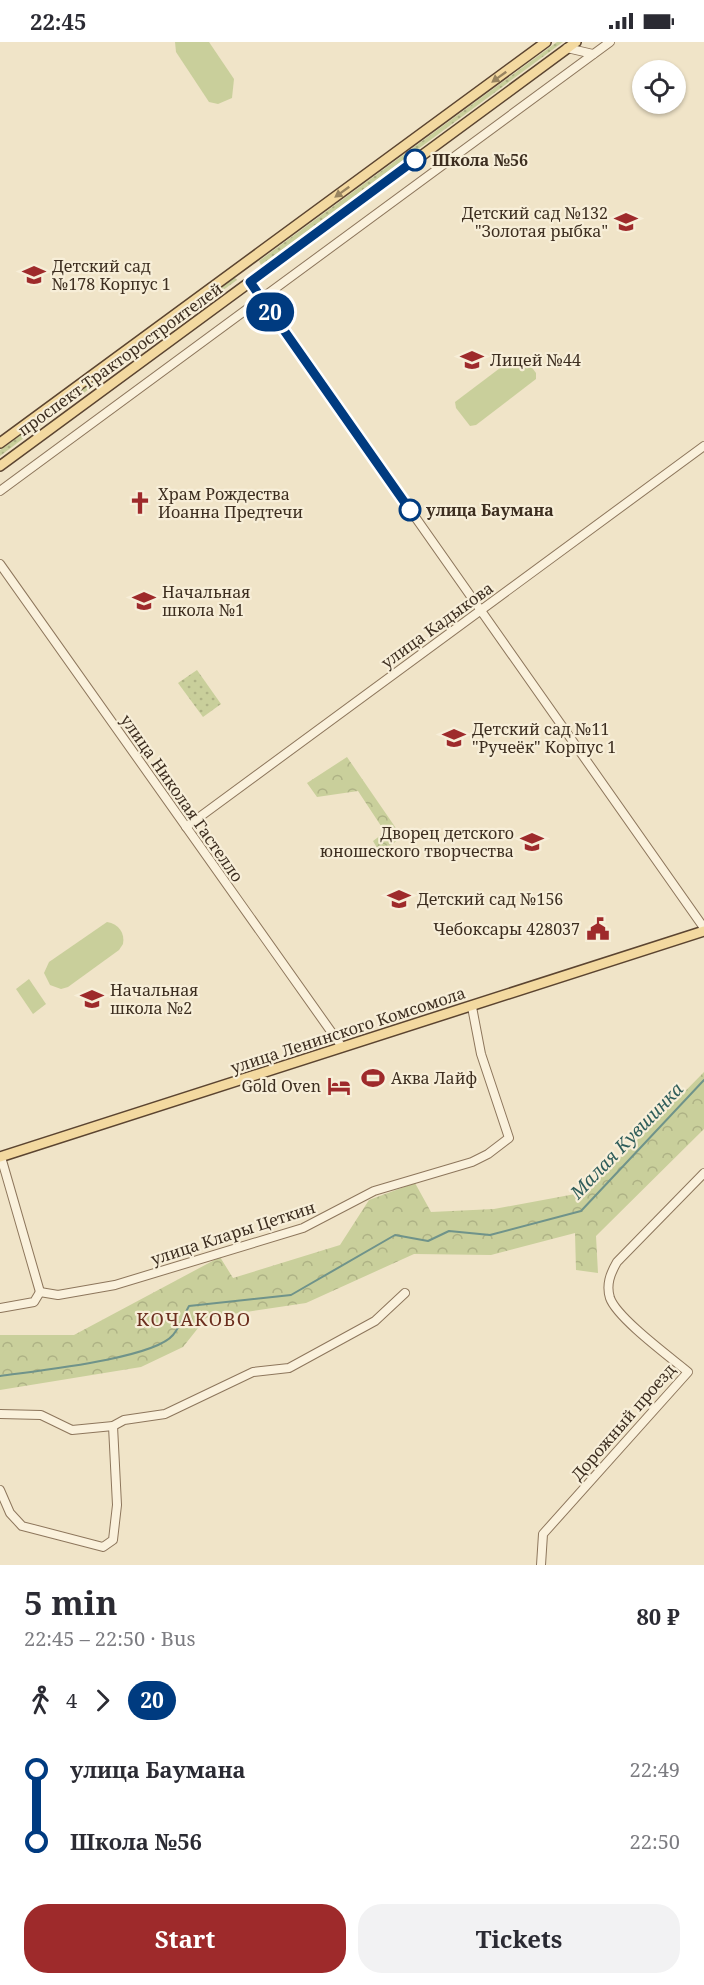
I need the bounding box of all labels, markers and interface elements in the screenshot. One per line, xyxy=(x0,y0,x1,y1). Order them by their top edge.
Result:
text: 22:45 xyxy=(30,6,86,36)
map controls xyxy=(632,60,686,114)
button: locate xyxy=(632,60,686,114)
one-way arrow xyxy=(491,70,506,82)
marker: Школа №56 xyxy=(404,149,426,171)
place label: Школа №56 xyxy=(432,149,528,171)
one-way arrow xyxy=(334,186,350,198)
place label: Детский сад №132 "Золотая рыбка" xyxy=(462,202,608,242)
school or university icon: Детский сад №132 "Золотая рыбка" xyxy=(613,209,639,235)
place label: Детский сад №178 Корпус 1 xyxy=(52,255,171,295)
school or university icon: Детский сад №178 Корпус 1 xyxy=(21,262,47,288)
street label: проспект Тракторостроителей xyxy=(13,277,227,441)
line badge: 20 xyxy=(243,292,297,332)
text: 20 xyxy=(258,298,282,326)
school or university icon: Лицей №44 xyxy=(459,347,485,373)
place label: Лицей №44 xyxy=(490,349,581,371)
place label: Храм Рождества Иоанна Предтечи xyxy=(158,483,303,523)
church icon: Храм Рождества Иоанна Предтечи xyxy=(127,490,153,516)
marker: улица Баумана xyxy=(399,499,421,521)
place label: улица Баумана xyxy=(426,499,554,521)
street label: улица Кадыкова xyxy=(376,577,498,673)
place label: Начальная школа №1 xyxy=(162,581,250,621)
school or university icon: Начальная школа №1 xyxy=(131,588,157,614)
street label: улица Николая Гастелло xyxy=(116,710,248,886)
place label: Детский сад №11 "Ручеёк" Корпус 1 xyxy=(472,718,616,758)
school or university icon: Детский сад №11 "Ручеёк" Корпус 1 xyxy=(441,725,467,751)
place label: Дворец детского юношеского творчества xyxy=(320,822,514,862)
school or university icon: Дворец детского юношеского творчества xyxy=(519,829,545,855)
school or university icon: Детский сад №156 xyxy=(386,886,412,912)
place label: Детский сад №156 xyxy=(417,888,563,910)
public building icon: Чебоксары 428037 xyxy=(585,916,611,942)
place label: Чебоксары 428037 xyxy=(433,918,580,940)
place label: Начальная школа №2 xyxy=(110,979,198,1019)
street label: улица Ленинского Комсомола xyxy=(228,982,468,1078)
school or university icon: Начальная школа №2 xyxy=(79,986,105,1012)
sports icon: Аква Лайф xyxy=(360,1065,386,1091)
place label: Аква Лайф xyxy=(391,1067,477,1089)
hotel icon: Gold Oven xyxy=(326,1073,352,1099)
place label: Gold Oven xyxy=(241,1075,321,1097)
water label: Малая Кувшинка xyxy=(564,1077,688,1204)
street label: улица Клары Цеткин xyxy=(148,1196,318,1270)
district label: КОЧАКОВО xyxy=(136,1307,252,1331)
street label: Дорожный проезд xyxy=(566,1359,680,1485)
text: 5 min xyxy=(24,1580,117,1625)
text: 80 ₽ xyxy=(636,1601,680,1631)
text: 22:45 – 22:50 · Bus xyxy=(24,1625,195,1652)
icon: walk xyxy=(24,1684,57,1717)
icon: forward xyxy=(86,1684,119,1717)
text: 20 xyxy=(140,1686,164,1714)
text: 4 xyxy=(66,1687,77,1714)
text: улица Баумана xyxy=(70,1754,246,1784)
text: 22:49 xyxy=(630,1756,680,1783)
text: Школа №56 xyxy=(70,1826,202,1856)
text: 22:50 xyxy=(630,1828,680,1855)
button: Start xyxy=(24,1904,346,1973)
button: Tickets xyxy=(358,1904,680,1973)

